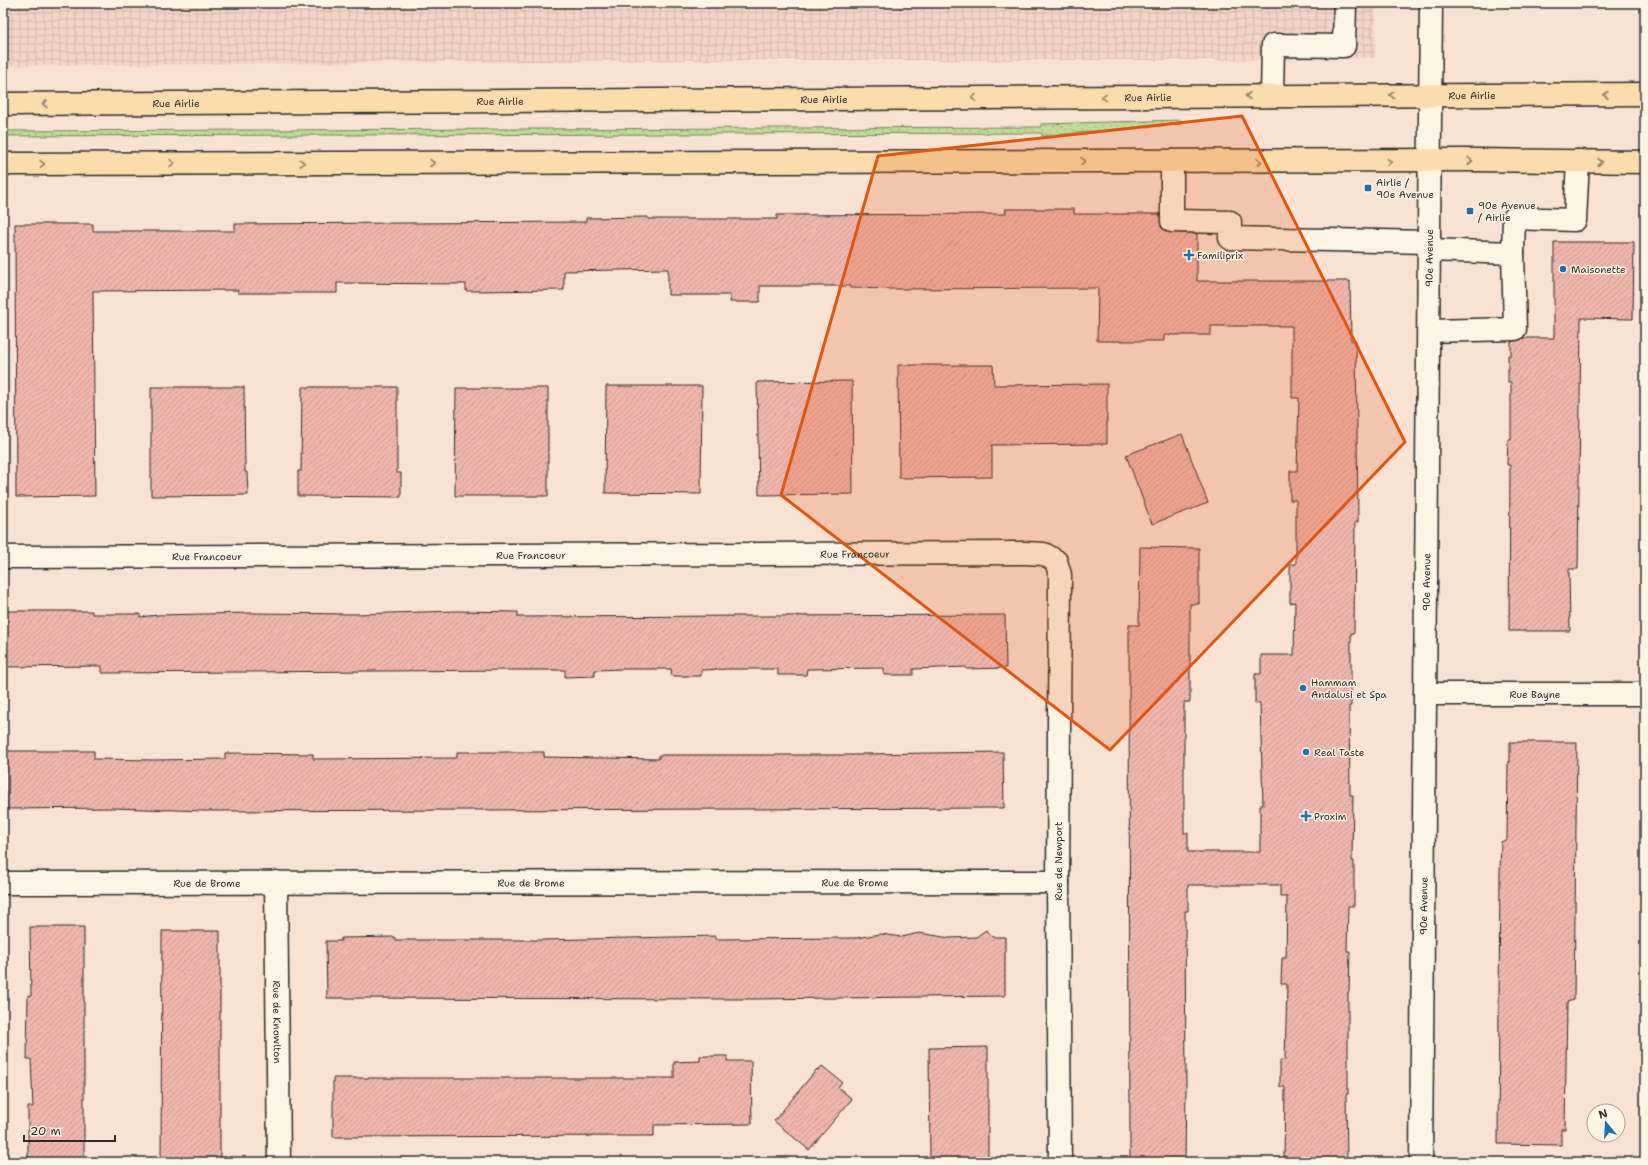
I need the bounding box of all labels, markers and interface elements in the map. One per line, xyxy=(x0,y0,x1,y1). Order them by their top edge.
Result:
street label: Rue Airlie xyxy=(1448,89,1496,102)
street label: Rue Airlie xyxy=(1124,91,1172,104)
one-way arrow xyxy=(1389,91,1395,99)
one-way arrow xyxy=(1603,91,1609,99)
one-way arrow xyxy=(1245,92,1251,100)
street label: Rue Airlie xyxy=(800,93,848,106)
one-way arrow xyxy=(1101,93,1107,101)
one-way arrow xyxy=(971,94,977,102)
street label: Rue Airlie xyxy=(476,95,524,108)
street label: Rue Airlie xyxy=(152,97,200,110)
one-way arrow xyxy=(42,100,48,108)
one-way arrow xyxy=(1080,157,1086,165)
one-way arrow xyxy=(1467,157,1473,165)
one-way arrow xyxy=(1256,158,1262,166)
one-way arrow xyxy=(1386,158,1392,166)
one-way arrow xyxy=(1597,158,1603,166)
one-way arrow xyxy=(169,159,175,167)
one-way arrow xyxy=(299,159,305,167)
one-way arrow xyxy=(429,159,435,167)
one-way arrow xyxy=(39,160,45,168)
place label: Airlie / 90e Avenue xyxy=(1376,176,1434,201)
marker: Airlie / 90e Avenue xyxy=(1363,183,1373,193)
place label: 90e Avenue / Airlie xyxy=(1478,199,1536,224)
marker: 90e Avenue / Airlie xyxy=(1465,206,1475,216)
street label: 90e Avenue xyxy=(1423,229,1436,287)
place label: Familiprix xyxy=(1197,249,1243,262)
marker: Familiprix xyxy=(1184,250,1194,260)
place label: Maisonette xyxy=(1571,263,1626,276)
marker: Maisonette xyxy=(1558,264,1568,274)
street label: Rue Francoeur xyxy=(820,548,890,561)
street label: Rue Francoeur xyxy=(496,549,566,562)
street label: Rue Francoeur xyxy=(172,550,242,563)
street label: 90e Avenue xyxy=(1420,553,1433,611)
place label: Hammam Andalusi et Spa xyxy=(1311,676,1388,701)
marker: Hammam Andalusi et Spa xyxy=(1298,683,1308,693)
street label: Rue Bayne xyxy=(1510,688,1561,701)
place label: Real Taste xyxy=(1314,746,1365,759)
marker: Real Taste xyxy=(1301,747,1311,757)
place label: Proxim xyxy=(1314,810,1347,823)
marker: Proxim xyxy=(1301,811,1311,821)
street label: Rue de Newport xyxy=(1052,822,1065,900)
street label: Rue de Brome xyxy=(497,876,565,890)
street label: Rue de Brome xyxy=(821,876,889,889)
street label: Rue de Brome xyxy=(173,877,241,890)
street label: 90e Avenue xyxy=(1417,877,1430,935)
street label: Rue de Knowlton xyxy=(270,980,284,1064)
north arrow xyxy=(1586,1103,1626,1143)
text: N xyxy=(1597,1105,1610,1122)
scale bar xyxy=(24,1117,115,1143)
text: 20 m xyxy=(30,1123,61,1139)

